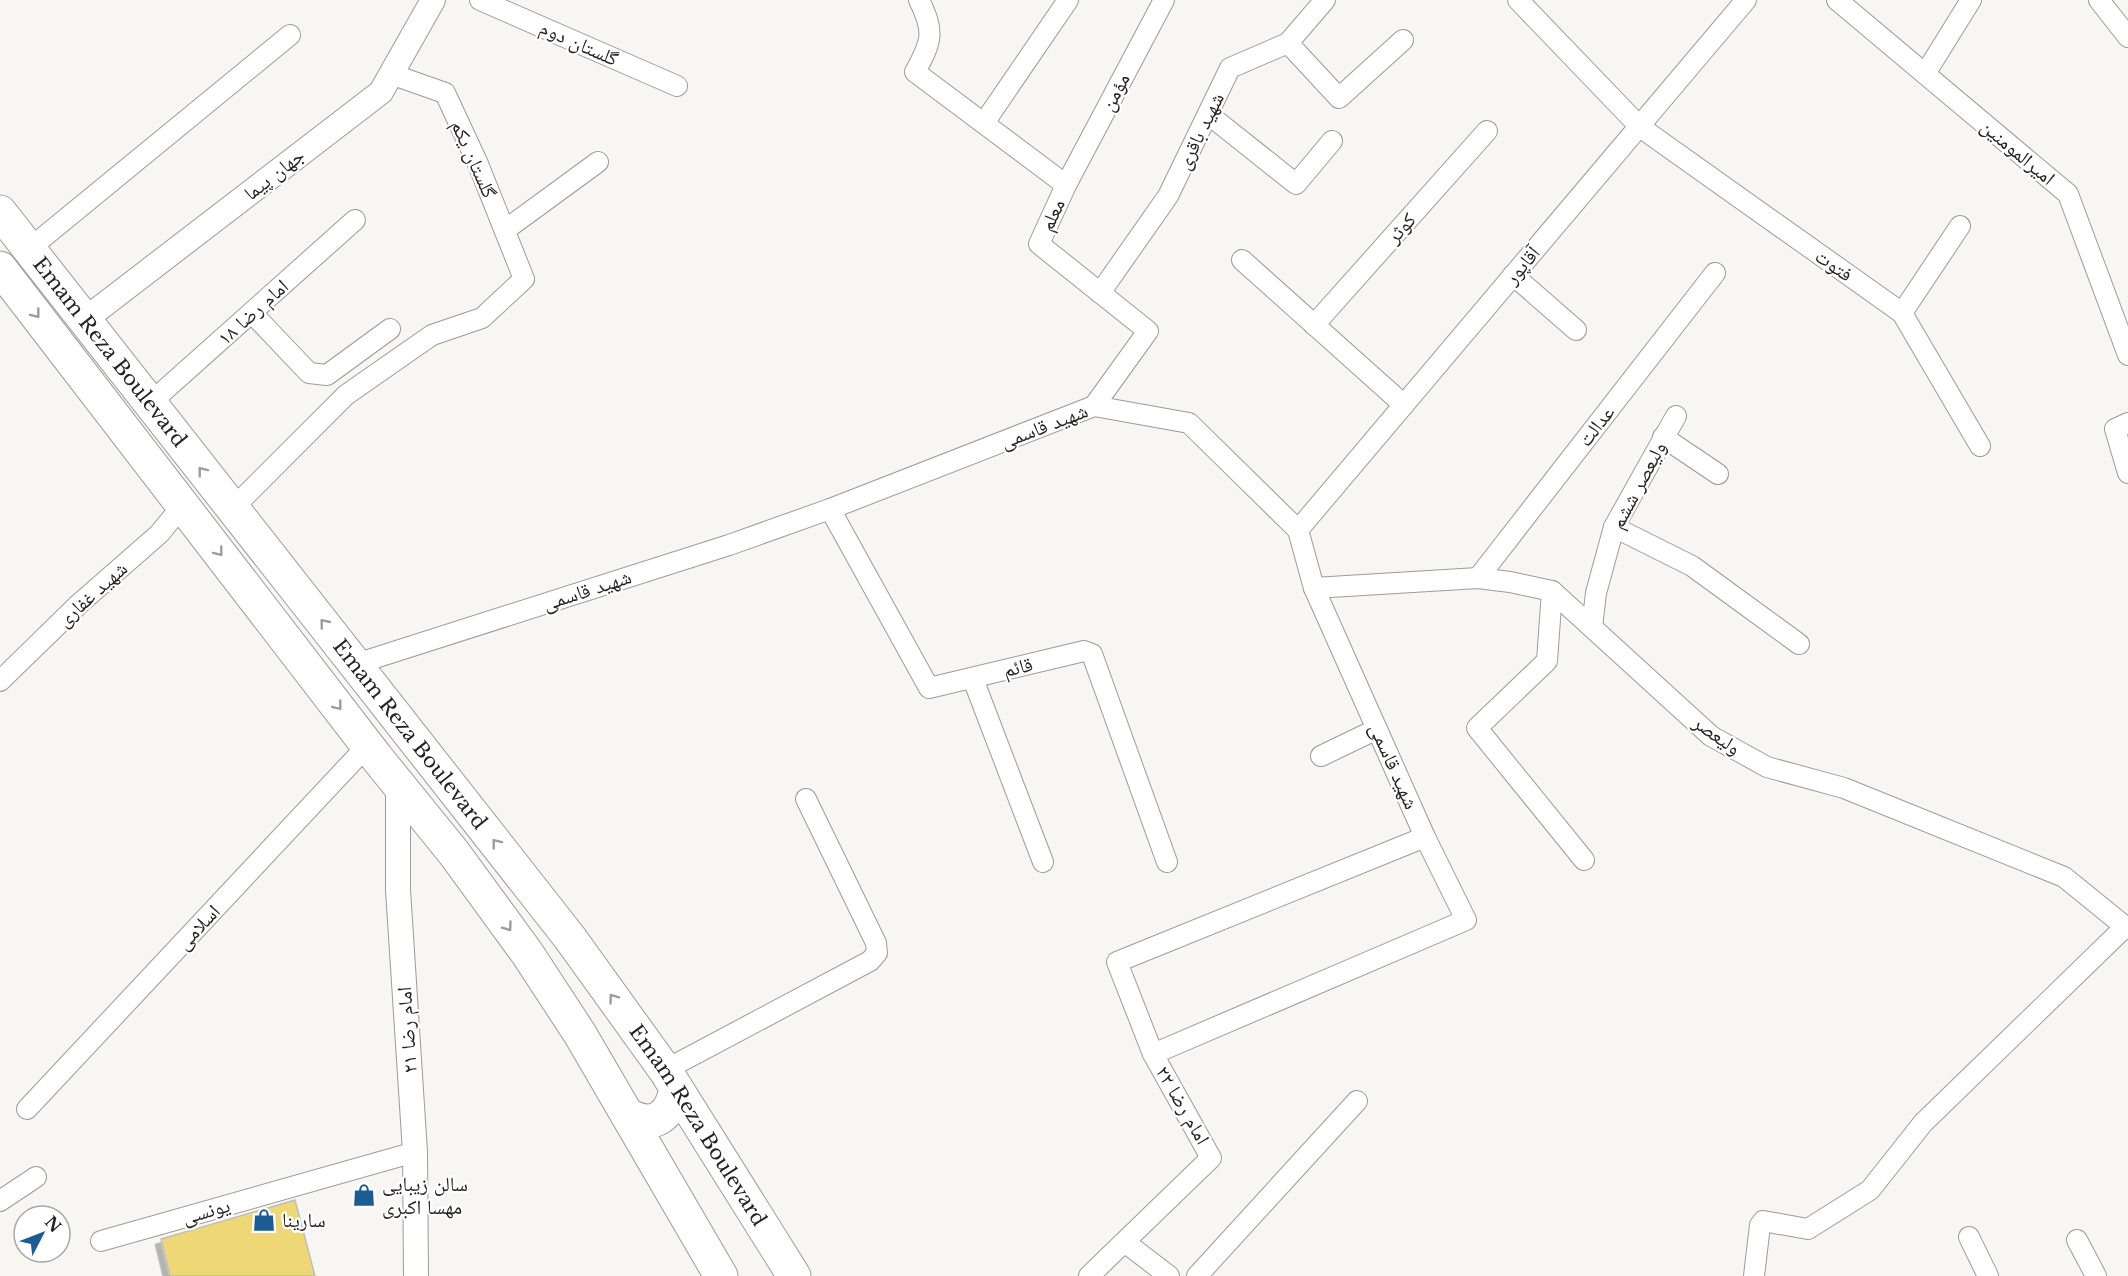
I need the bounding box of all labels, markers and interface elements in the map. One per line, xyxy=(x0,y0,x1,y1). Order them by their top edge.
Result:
street label: گلستان دوم xyxy=(535,15,622,73)
street label: مؤمن xyxy=(1095,69,1135,115)
street label: شهید باقری xyxy=(1171,89,1229,173)
street label: اميرالمومنين xyxy=(1976,114,2060,190)
street label: گلستان یکم xyxy=(444,116,502,203)
street label: جهان پیما xyxy=(239,143,309,205)
street label: معلم xyxy=(1034,195,1072,236)
street label: کوثر xyxy=(1381,208,1421,249)
street label: آقاپور xyxy=(1499,240,1545,290)
street label: فتوت xyxy=(1811,244,1857,286)
street label: Emam Reza Boulevard xyxy=(28,252,192,452)
street label: امام رضا ۱۸ xyxy=(213,274,295,351)
one-way arrow xyxy=(28,307,39,318)
street label: شهید قاسمی xyxy=(997,398,1091,454)
street label: عدالت xyxy=(1573,401,1619,451)
street label: ولیعصر ششم xyxy=(1605,437,1673,534)
one-way arrow xyxy=(199,466,210,477)
one-way arrow xyxy=(211,545,222,556)
street label: شهید غفاری xyxy=(52,556,132,632)
street label: شهید قاسمی xyxy=(540,564,634,616)
one-way arrow xyxy=(320,619,331,630)
street label: Emam Reza Boulevard xyxy=(328,635,492,834)
street label: قائم xyxy=(1001,652,1036,684)
one-way arrow xyxy=(330,700,341,711)
street label: ولیعصر xyxy=(1688,709,1745,760)
street label: شهید قاسمی xyxy=(1364,719,1424,813)
one-way arrow xyxy=(493,838,504,849)
street label: اسلامی xyxy=(171,899,225,955)
one-way arrow xyxy=(501,921,512,932)
street label: امام رضا ۲۱ xyxy=(392,986,424,1074)
one-way arrow xyxy=(610,994,621,1005)
street label: Emam Reza Boulevard xyxy=(624,1020,772,1230)
street label: امام رضا ۲۲ xyxy=(1149,1061,1215,1150)
place label: سالن زیبایی مهسا اکبری xyxy=(382,1172,468,1219)
shop icon: سالن زیبایی مهسا اکبری xyxy=(351,1182,377,1208)
street label: یونسی xyxy=(179,1193,233,1229)
north arrow xyxy=(12,1204,72,1264)
shop icon: سارینا xyxy=(251,1207,277,1233)
place label: سارینا xyxy=(282,1208,326,1232)
text: N xyxy=(41,1212,66,1236)

